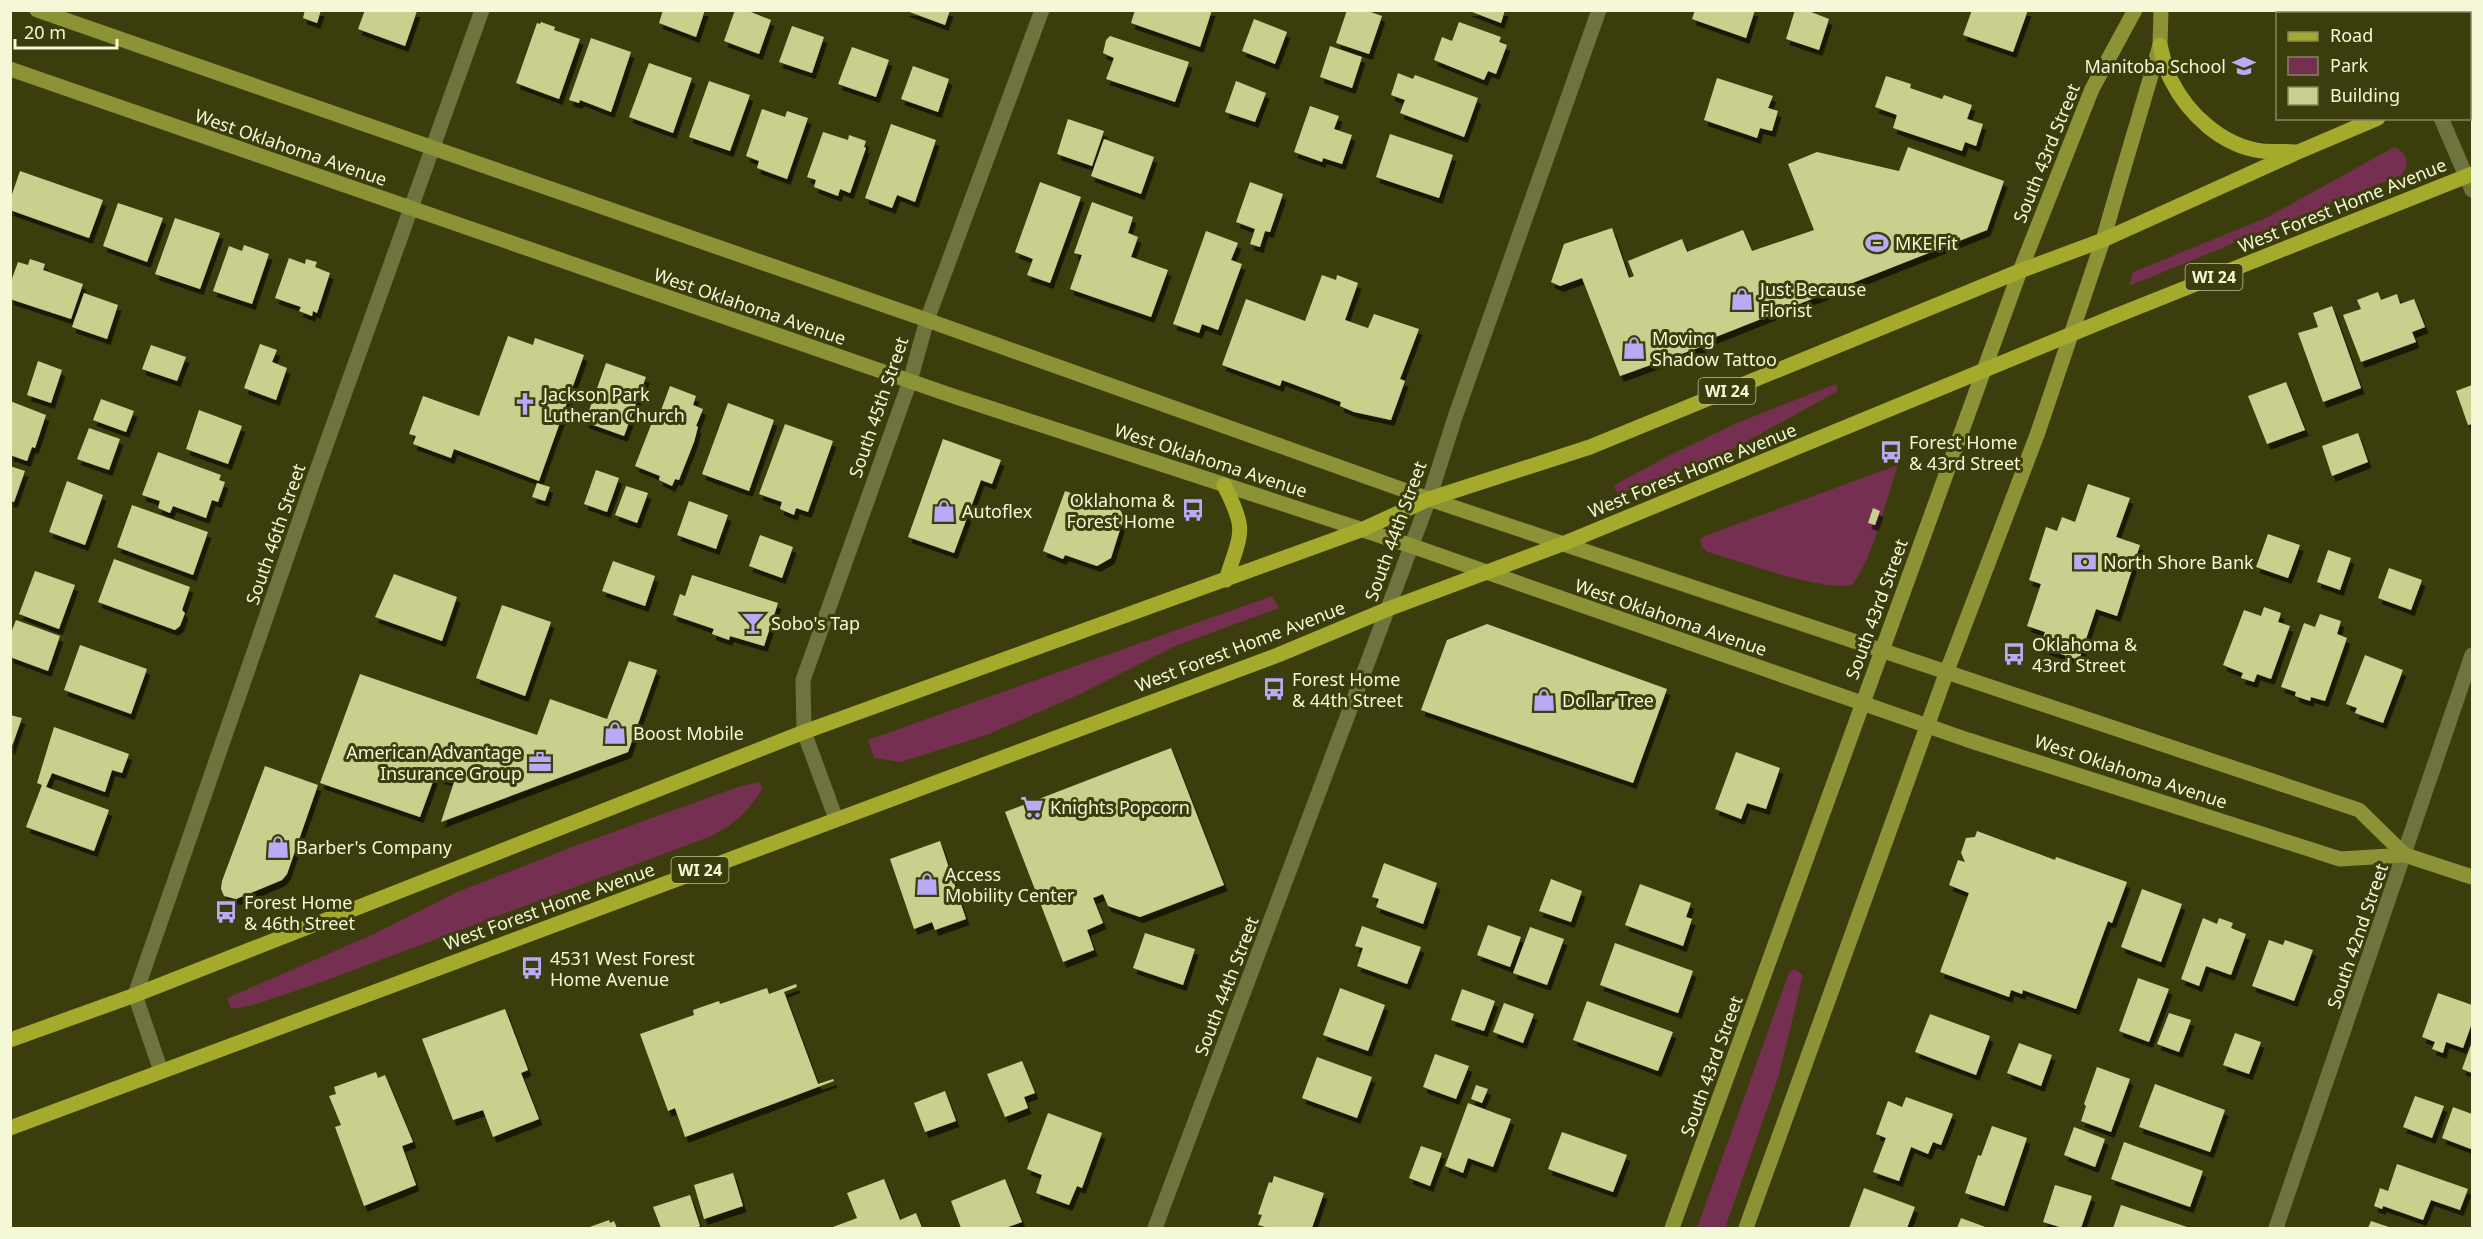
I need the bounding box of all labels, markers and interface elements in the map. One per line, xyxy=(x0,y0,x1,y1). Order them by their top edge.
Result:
scale bar xyxy=(15,12,117,50)
legend xyxy=(2276,12,2471,120)
text: 20 m xyxy=(24,20,66,44)
text: Road xyxy=(2330,23,2373,47)
school or university icon: Manitoba School xyxy=(2231,53,2257,79)
text: Park xyxy=(2330,53,2368,77)
place label: Manitoba School xyxy=(2085,54,2226,78)
street label: South 43rd Street xyxy=(2007,79,2085,226)
text: Building xyxy=(2330,83,2400,107)
street label: West Oklahoma Avenue xyxy=(192,103,390,191)
street label: West Forest Home Avenue xyxy=(2234,152,2450,258)
sports icon: MKE Fit xyxy=(1864,230,1890,256)
place label: MKE Fit xyxy=(1895,231,1958,255)
street label: West Oklahoma Avenue xyxy=(651,262,849,350)
road number: WI 24 xyxy=(2186,264,2242,290)
place label: Just Because Florist xyxy=(1758,277,1866,322)
shop icon: Just Because Florist xyxy=(1729,286,1755,312)
place label: Moving Shadow Tattoo xyxy=(1652,326,1777,371)
street label: South 45th Street xyxy=(843,333,913,481)
shop icon: Moving Shadow Tattoo xyxy=(1621,335,1647,361)
road number: WI 24 xyxy=(1698,378,1756,404)
place label: Jackson Park Lutheran Church xyxy=(541,382,685,427)
church icon: Jackson Park Lutheran Church xyxy=(512,391,538,417)
street label: West Oklahoma Avenue xyxy=(1111,417,1311,503)
street label: West Forest Home Avenue xyxy=(1584,417,1800,523)
place label: Forest Home & 43rd Street xyxy=(1909,430,2021,475)
bus stop icon: Forest Home & 43rd Street xyxy=(1878,439,1904,465)
street label: South 44th Street xyxy=(1359,457,1432,604)
street label: South 46th Street xyxy=(240,460,310,608)
place label: Oklahoma & Forest Home xyxy=(1067,488,1176,533)
bus stop icon: Oklahoma & Forest Home xyxy=(1180,497,1206,523)
shop icon: Autoflex xyxy=(931,498,957,524)
place label: Autoflex xyxy=(962,499,1033,523)
street label: South 43rd Street xyxy=(1839,535,1913,683)
bank icon: North Shore Bank xyxy=(2072,549,2098,575)
place label: North Shore Bank xyxy=(2103,550,2254,574)
street label: West Oklahoma Avenue xyxy=(1572,573,1770,661)
street label: West Forest Home Avenue xyxy=(1132,595,1348,697)
bar icon: Sobo's Tap xyxy=(740,610,766,636)
place label: Sobo's Tap xyxy=(771,611,860,635)
place label: Oklahoma & 43rd Street xyxy=(2032,632,2138,677)
bus stop icon: Oklahoma & 43rd Street xyxy=(2001,641,2027,667)
place label: Forest Home & 44th Street xyxy=(1292,667,1404,712)
bus stop icon: Forest Home & 44th Street xyxy=(1261,676,1287,702)
shop icon: Dollar Tree xyxy=(1531,687,1557,713)
place label: Dollar Tree xyxy=(1562,688,1654,712)
shop icon: Boost Mobile xyxy=(602,720,628,746)
place label: Boost Mobile xyxy=(633,721,744,745)
street label: West Oklahoma Avenue xyxy=(2031,728,2231,814)
place label: American Advantage Insurance Group xyxy=(346,740,522,785)
office icon: American Advantage Insurance Group xyxy=(527,749,553,775)
supermarket icon: Knights Popcorn xyxy=(1019,794,1045,820)
place label: Knights Popcorn xyxy=(1050,795,1190,819)
shop icon: Barber's Company xyxy=(265,834,291,860)
place label: Barber's Company xyxy=(296,835,453,859)
street label: West Forest Home Avenue xyxy=(440,857,658,955)
road number: WI 24 xyxy=(672,857,728,883)
street label: South 42nd Street xyxy=(2321,860,2393,1012)
place label: Access Mobility Center xyxy=(945,862,1075,907)
shop icon: Access Mobility Center xyxy=(914,871,940,897)
place label: Forest Home & 46th Street xyxy=(244,890,356,935)
bus stop icon: Forest Home & 46th Street xyxy=(213,899,239,925)
street label: South 44th Street xyxy=(1188,912,1264,1059)
place label: 4531 West Forest Home Avenue xyxy=(550,946,695,991)
bus stop icon: 4531 West Forest Home Avenue xyxy=(519,955,545,981)
street label: South 43rd Street xyxy=(1674,992,1748,1140)

